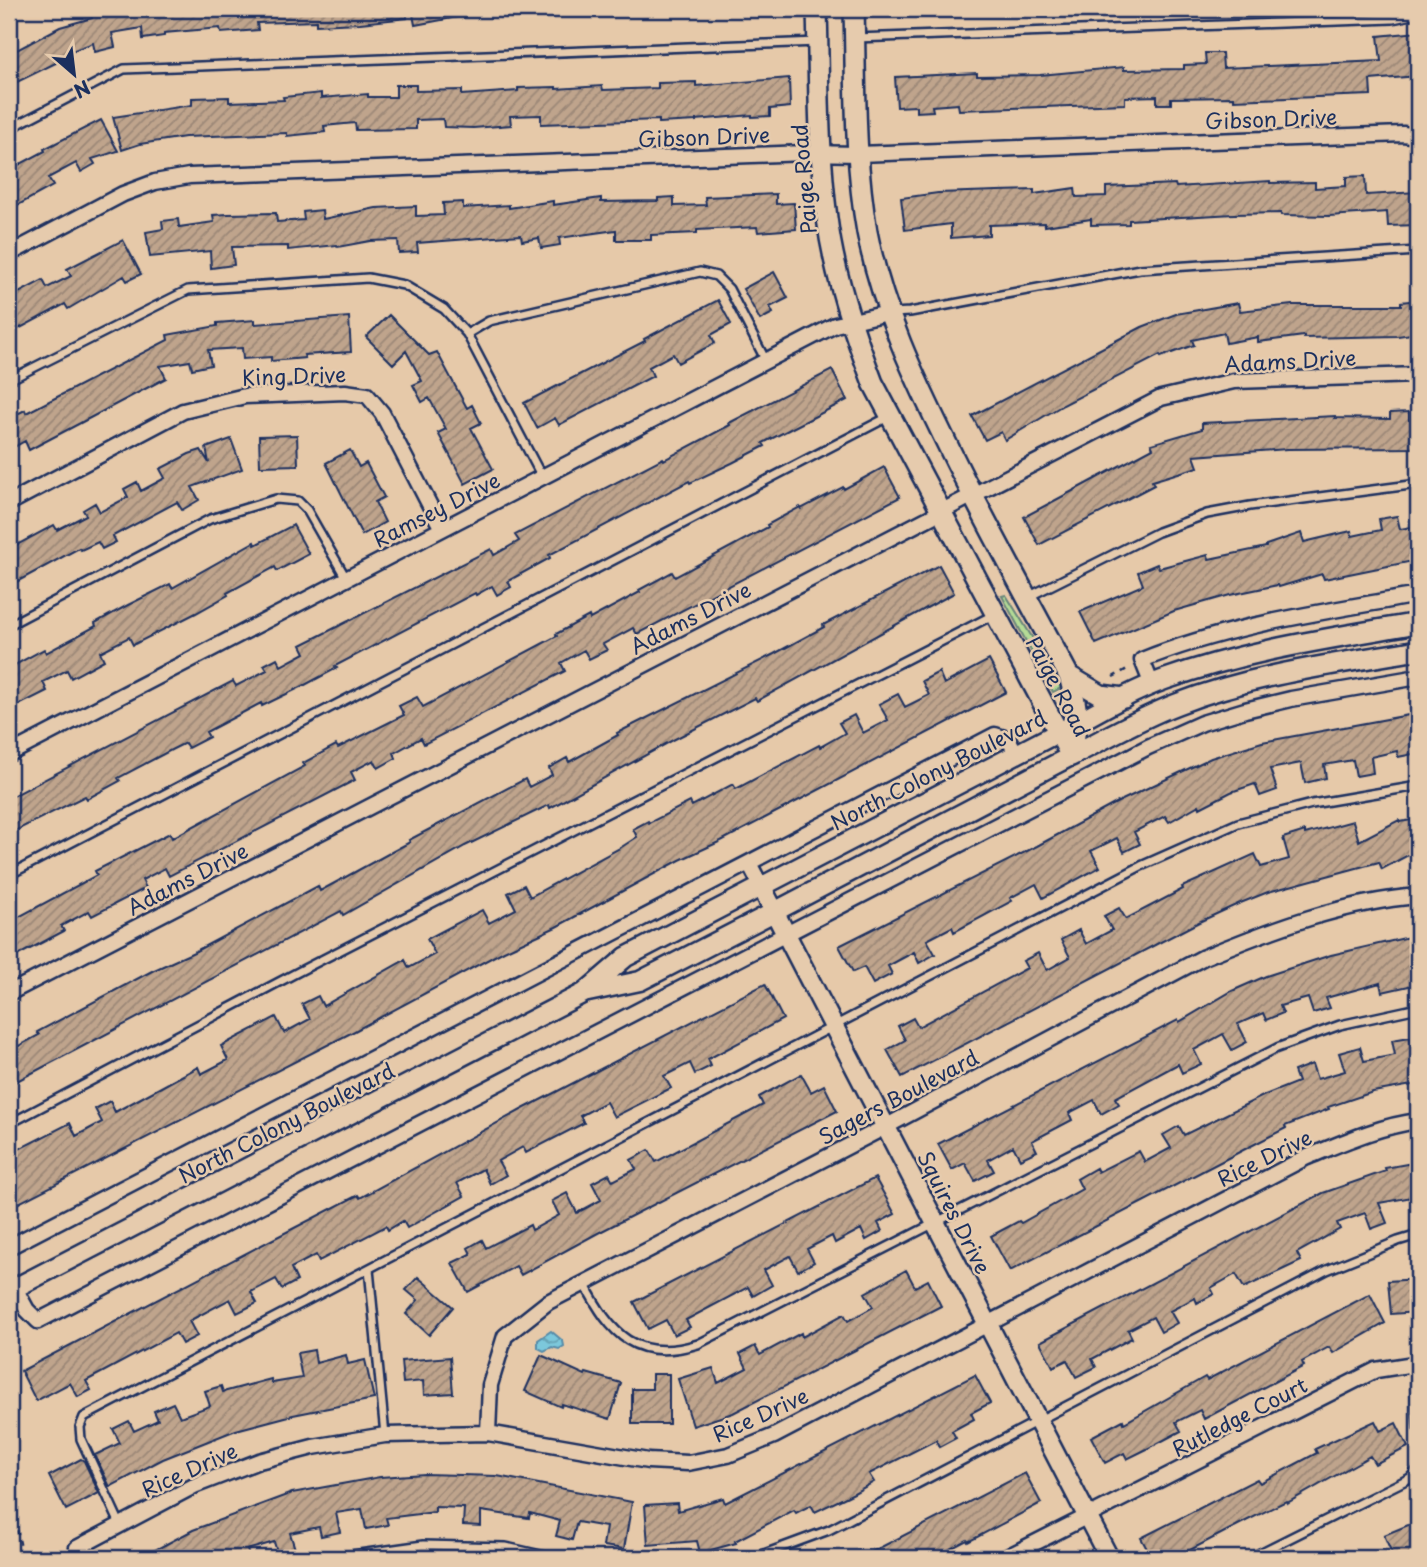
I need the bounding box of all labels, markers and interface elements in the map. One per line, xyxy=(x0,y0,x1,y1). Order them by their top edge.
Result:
north arrow xyxy=(38,38,108,108)
text: N xyxy=(69,74,96,106)
street label: Gibson Drive xyxy=(1204,100,1338,136)
street label: Gibson Drive xyxy=(637,118,771,154)
street label: Paige Road xyxy=(782,123,824,235)
street label: Adams Drive xyxy=(1223,341,1357,379)
street label: King Drive xyxy=(241,357,347,393)
street label: Ramsey Drive xyxy=(367,463,505,555)
street label: Adams Drive xyxy=(624,573,756,661)
street label: Paige Road xyxy=(1019,630,1099,742)
street label: North Colony Boulevard xyxy=(824,701,1052,837)
street label: Adams Drive xyxy=(121,834,253,922)
street label: Sagers Boulevard xyxy=(812,1040,984,1152)
street label: North Colony Boulevard xyxy=(172,1054,400,1190)
street label: Rice Drive xyxy=(1211,1120,1317,1194)
street label: Squires Drive xyxy=(910,1145,1000,1279)
street label: Rutledge Court xyxy=(1166,1368,1312,1464)
street label: Rice Drive xyxy=(707,1379,813,1449)
street label: Rice Drive xyxy=(136,1434,242,1504)

